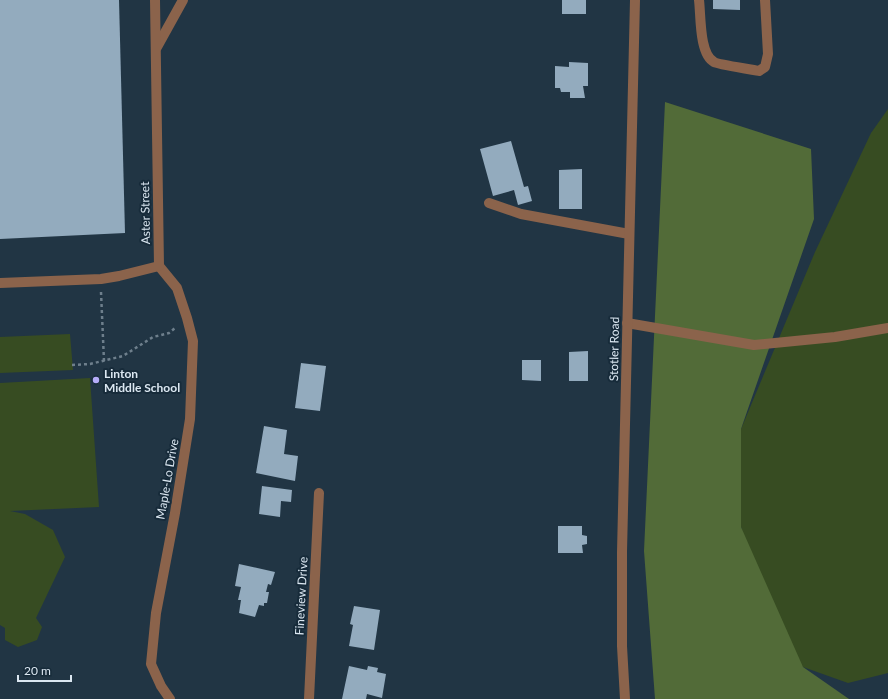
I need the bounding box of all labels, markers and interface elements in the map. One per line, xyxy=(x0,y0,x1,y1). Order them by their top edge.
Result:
street label: Aster Street xyxy=(137,181,153,244)
street label: Stotler Road xyxy=(606,317,622,381)
place label: Linton Middle School xyxy=(104,366,180,395)
marker: Linton Middle School xyxy=(91,375,101,385)
street label: Maple-Lo Drive xyxy=(153,438,181,520)
street label: Fineview Drive xyxy=(291,556,311,636)
scale bar xyxy=(18,657,71,683)
text: 20 m xyxy=(24,663,51,678)

